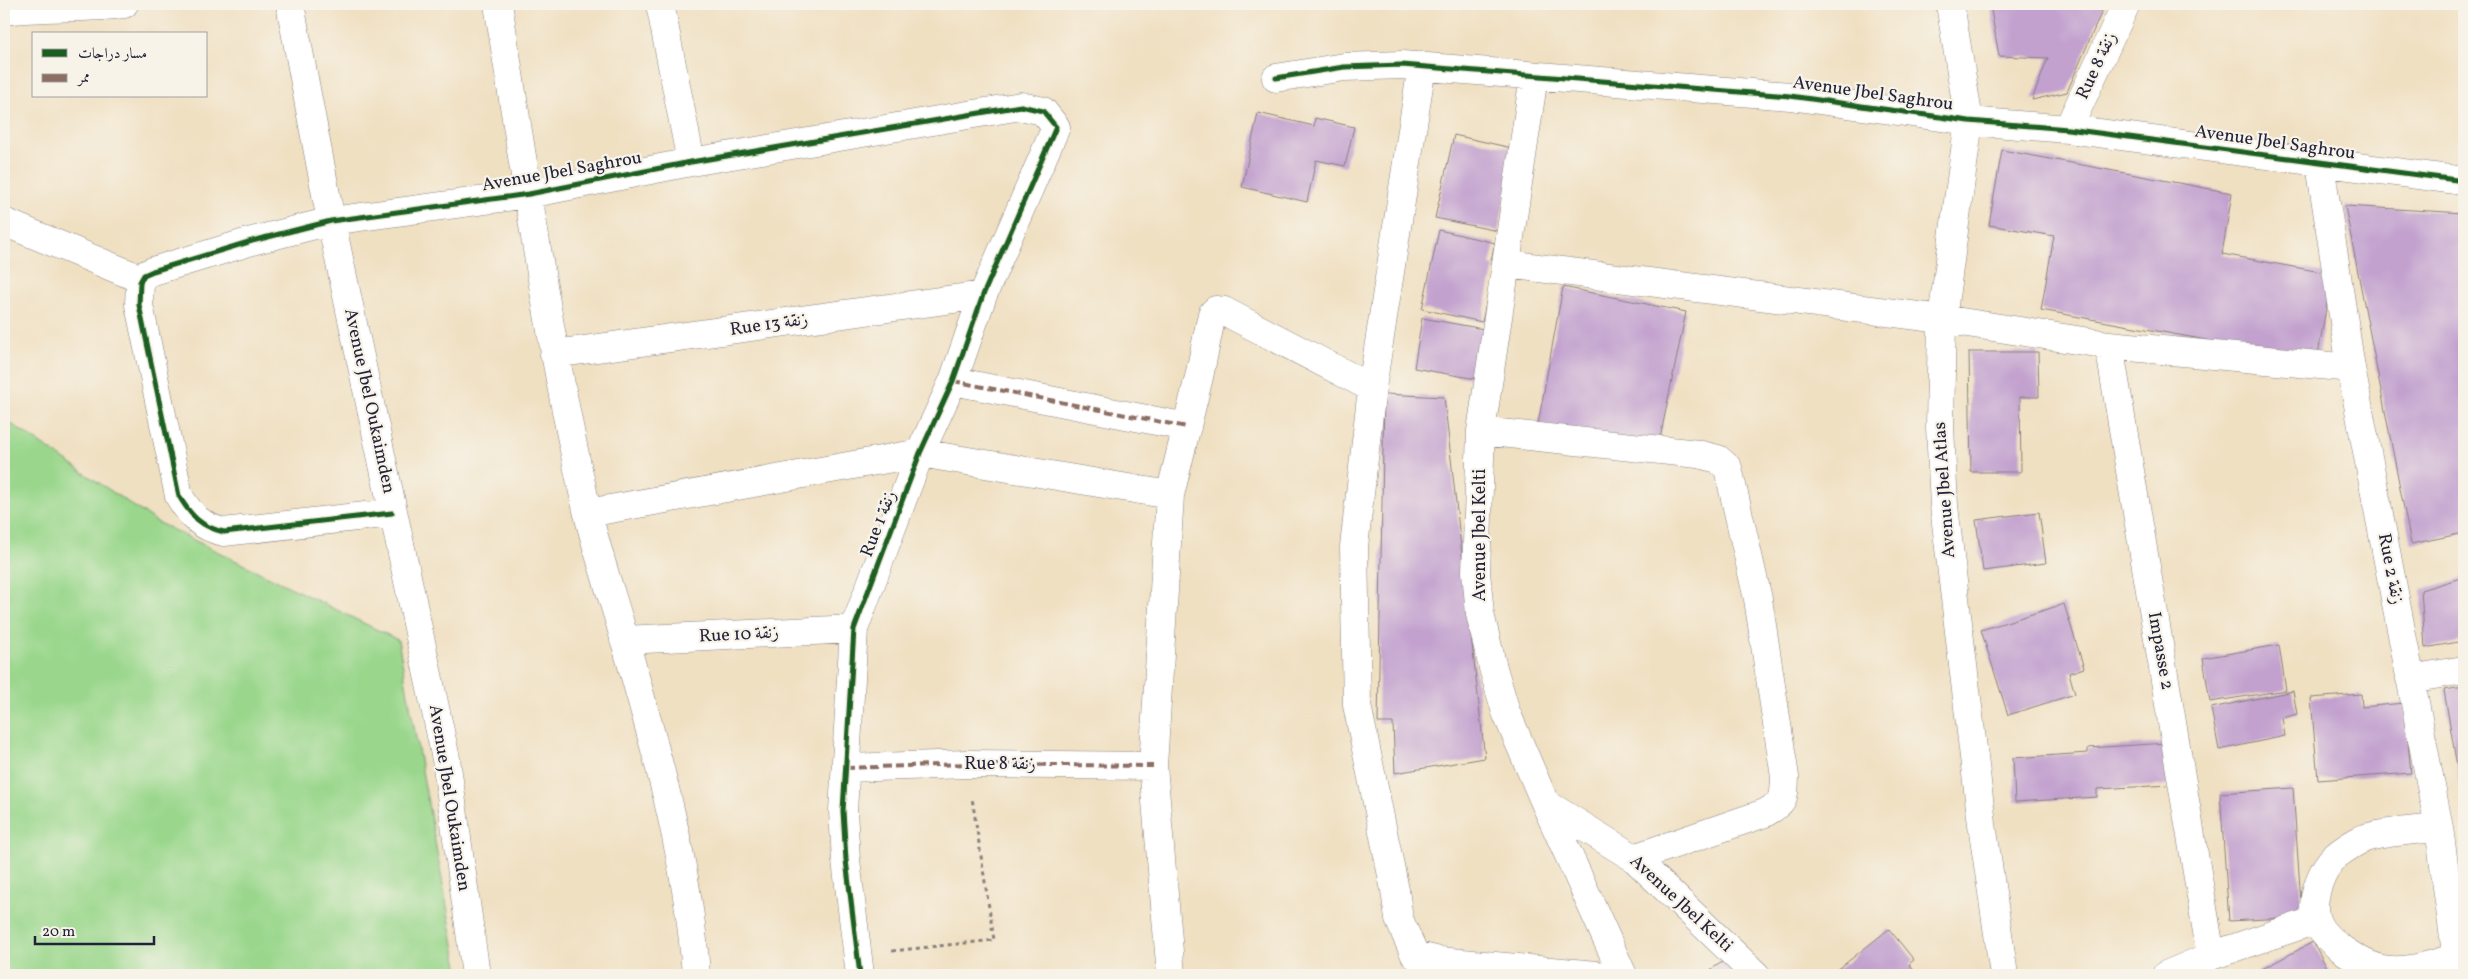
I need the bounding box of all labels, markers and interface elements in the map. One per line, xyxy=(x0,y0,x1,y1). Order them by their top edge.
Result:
street label: Rue 8 زنقة xyxy=(2071,28,2123,104)
legend xyxy=(32,32,208,98)
text: مسار دراجات xyxy=(78,44,147,65)
text: ممر xyxy=(76,68,90,89)
street label: Avenue Jbel Saghrou xyxy=(1791,70,1955,118)
street label: Avenue Jbel Saghrou xyxy=(2193,119,2357,167)
street label: Avenue Jbel Saghrou xyxy=(480,146,644,198)
street label: Avenue Jbel Oukaimden xyxy=(337,306,401,496)
street label: Rue 13 زنقة xyxy=(728,307,810,343)
street label: Avenue Jbel Atlas xyxy=(1928,421,1962,559)
street label: Avenue Jbel Kelti xyxy=(1468,469,1493,601)
street label: Rue 1 زنقة xyxy=(855,487,903,561)
street label: Rue 2 زنقة xyxy=(2371,531,2409,607)
street label: Impasse 2 xyxy=(2141,610,2179,692)
street label: Rue 10 زنقة xyxy=(698,620,780,650)
street label: Avenue Jbel Oukaimden xyxy=(422,703,476,893)
street label: Rue 8 زنقة xyxy=(964,752,1036,777)
street label: Avenue Jbel Kelti xyxy=(1624,850,1738,958)
scale bar xyxy=(35,914,154,946)
text: 20 m xyxy=(42,922,75,943)

